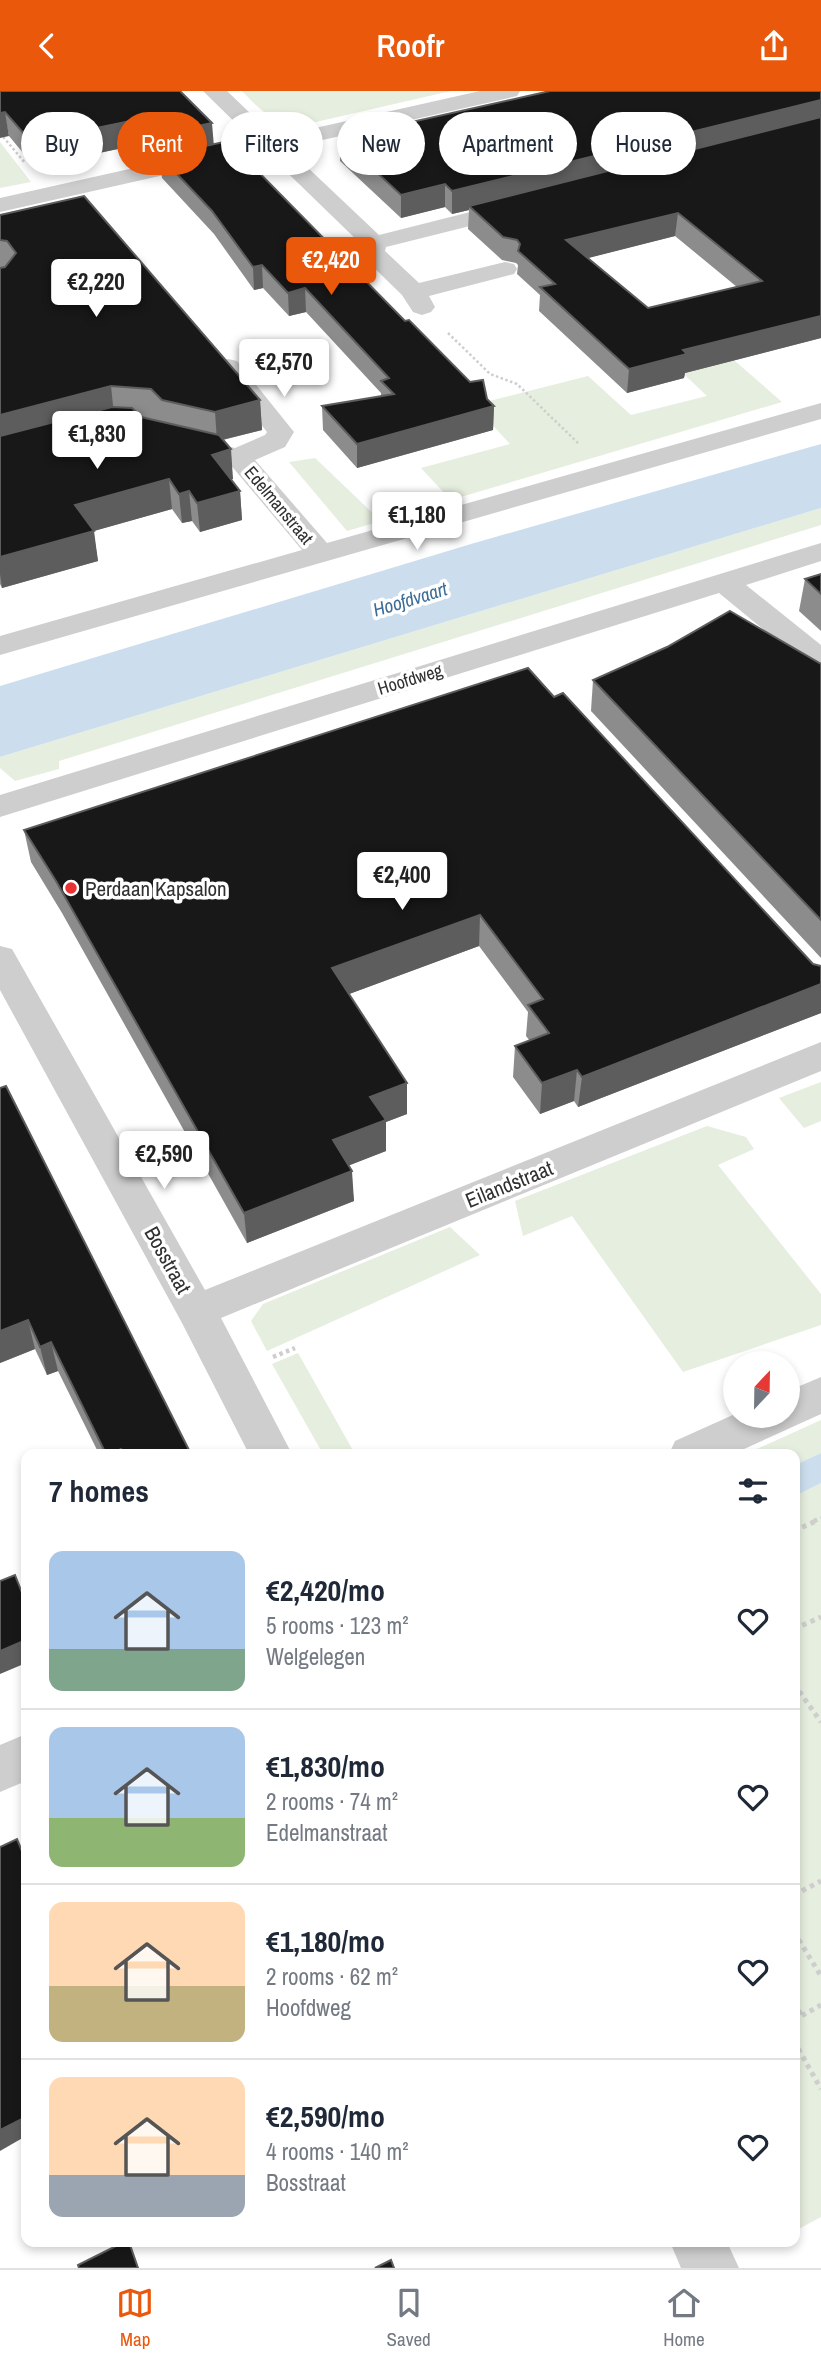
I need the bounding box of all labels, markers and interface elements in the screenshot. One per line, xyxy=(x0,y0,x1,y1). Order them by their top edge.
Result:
text: Roofr xyxy=(376,24,445,67)
icon: back xyxy=(28,27,66,65)
icon: share xyxy=(755,27,793,65)
chip: Buy xyxy=(21,112,103,175)
chip: Rent xyxy=(117,112,207,175)
chip: Filters xyxy=(221,112,323,175)
chip: New xyxy=(337,112,425,175)
chip: Apartment xyxy=(439,112,577,175)
chip: House xyxy=(591,112,696,175)
pin: €2,420 xyxy=(274,237,388,297)
text: €2,420 xyxy=(302,244,360,275)
pin: €2,220 xyxy=(39,259,153,319)
text: €2,220 xyxy=(67,266,125,297)
pin: €2,570 xyxy=(227,339,341,399)
text: €2,570 xyxy=(255,346,313,377)
pin: €1,830 xyxy=(40,411,154,471)
text: €1,830 xyxy=(68,418,126,449)
street label: Edelmanstraat xyxy=(239,461,319,549)
pin: €1,180 xyxy=(360,493,474,552)
text: €1,180 xyxy=(388,499,446,530)
water label: Hoofdvaart xyxy=(370,575,451,623)
street label: Hoofdweg xyxy=(375,657,446,701)
pin: €2,400 xyxy=(345,853,459,912)
text: €2,400 xyxy=(373,859,431,890)
place label: Perdaan Kapsalon xyxy=(85,874,227,903)
marker: Perdaan Kapsalon xyxy=(63,880,79,896)
pin: €2,590 xyxy=(107,1131,221,1191)
text: €2,590 xyxy=(135,1138,193,1169)
street label: Eilandstraat xyxy=(461,1153,557,1215)
street label: Bosstraat xyxy=(138,1221,198,1299)
north arrow xyxy=(723,1351,800,1428)
map controls xyxy=(723,1351,800,1428)
text: 7 homes xyxy=(49,1471,149,1511)
icon: filters xyxy=(734,1472,772,1510)
text: €2,420/mo xyxy=(266,1570,385,1610)
icon: home xyxy=(105,1579,189,1663)
icon: heart xyxy=(734,1602,772,1640)
text: 5 rooms · 123 m² xyxy=(266,1610,409,1641)
text: Welgelegen xyxy=(266,1641,365,1672)
text: €1,830/mo xyxy=(266,1746,385,1786)
icon: home xyxy=(105,1755,189,1839)
icon: heart xyxy=(734,1778,772,1816)
text: 2 rooms · 74 m² xyxy=(266,1786,398,1817)
text: Edelmanstraat xyxy=(266,1817,388,1848)
text: €1,180/mo xyxy=(266,1921,385,1961)
icon: home xyxy=(105,1930,189,2014)
icon: heart xyxy=(734,1953,772,1991)
text: 2 rooms · 62 m² xyxy=(266,1961,398,1992)
text: Hoofdweg xyxy=(266,1992,351,2023)
text: €2,590/mo xyxy=(266,2096,385,2136)
icon: home xyxy=(105,2105,189,2189)
icon: heart xyxy=(734,2128,772,2166)
text: 4 rooms · 140 m² xyxy=(266,2136,409,2167)
text: Bosstraat xyxy=(266,2167,346,2198)
tab: Map xyxy=(116,2284,154,2352)
tab: Saved xyxy=(387,2284,431,2352)
tab: Home xyxy=(663,2284,705,2352)

